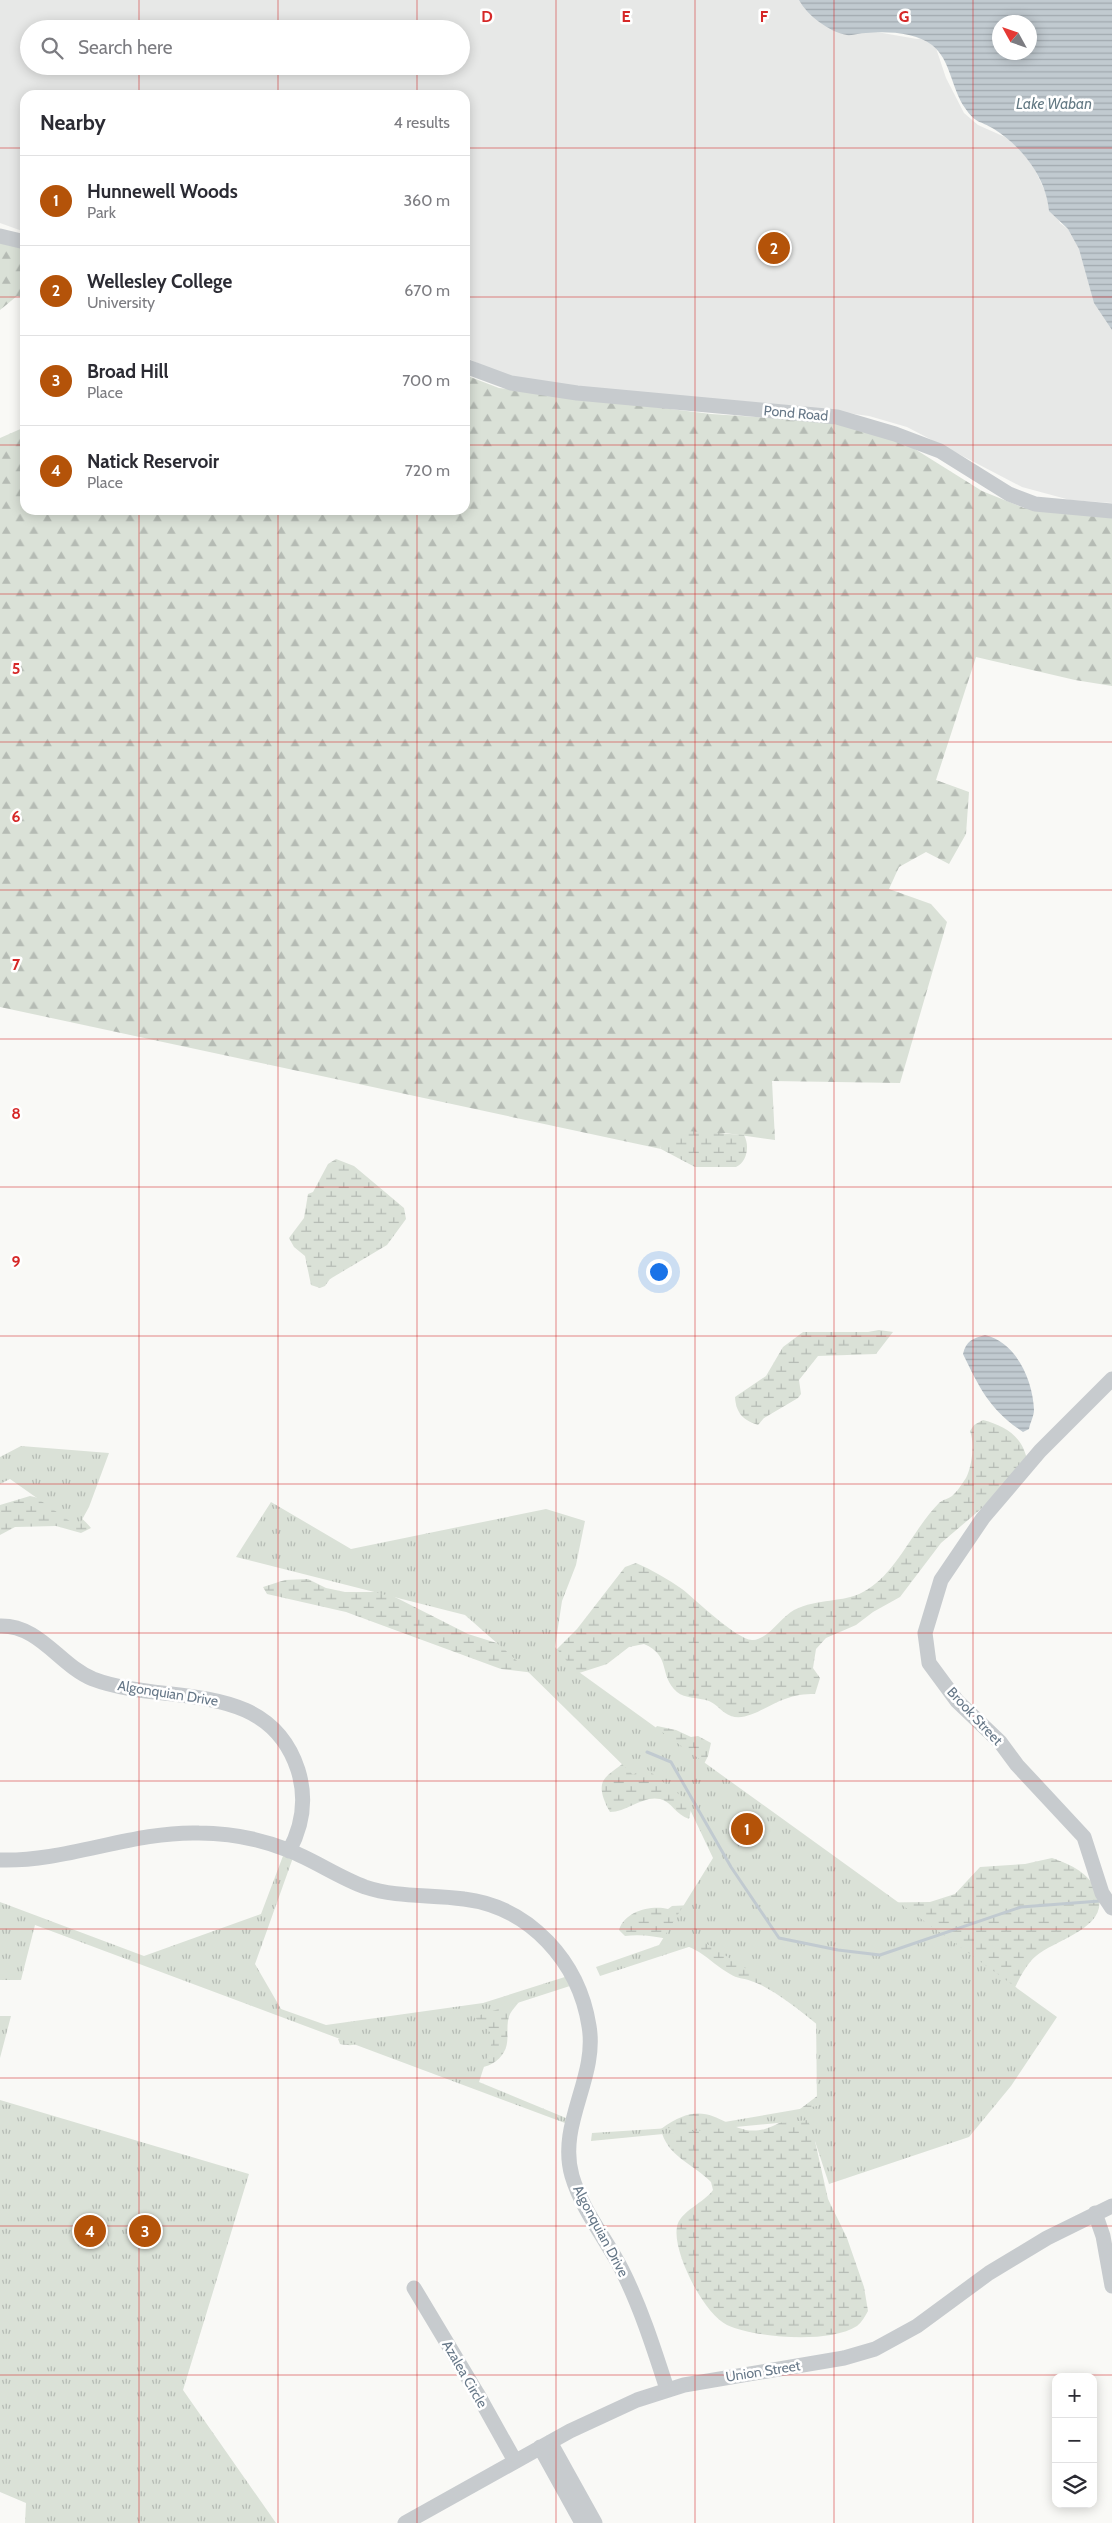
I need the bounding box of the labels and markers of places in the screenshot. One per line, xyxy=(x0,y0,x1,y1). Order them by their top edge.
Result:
pin: 2 xyxy=(758,229,790,267)
pin: 1 xyxy=(731,1810,763,1848)
pin: 4 xyxy=(74,2212,106,2250)
pin: 3 xyxy=(129,2212,161,2250)

